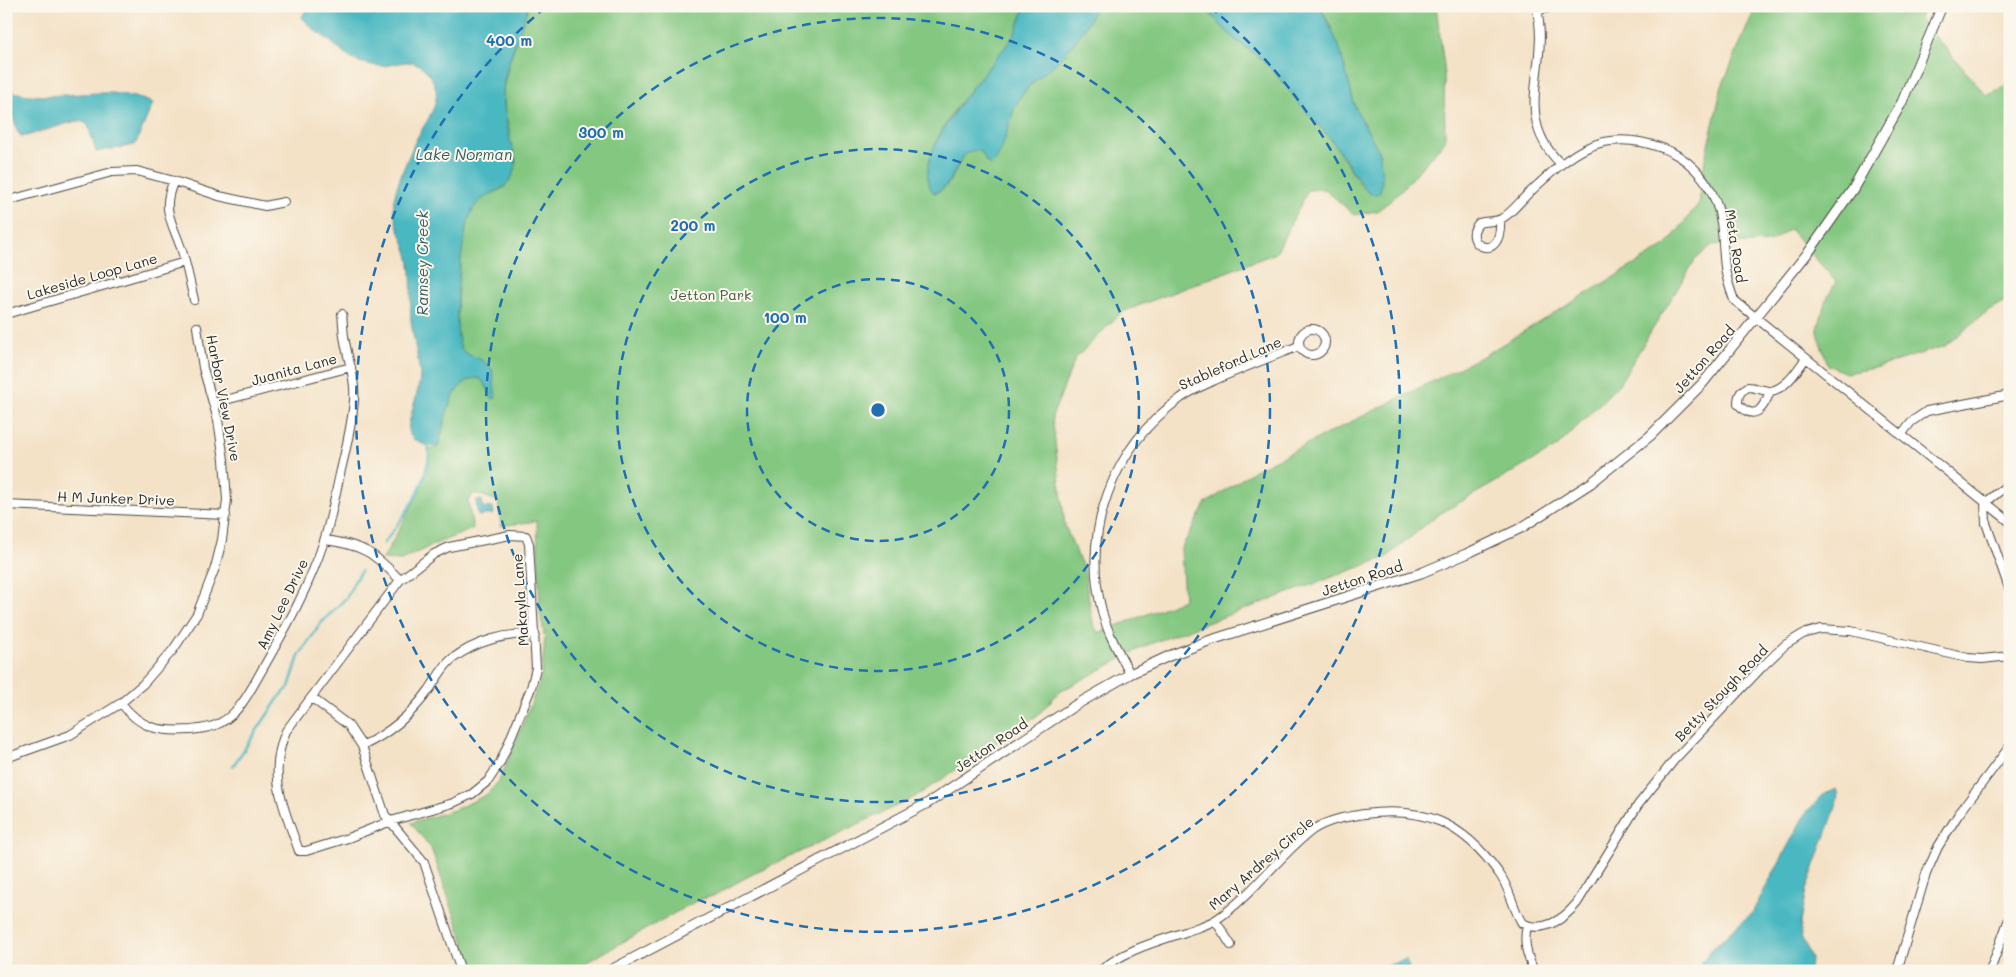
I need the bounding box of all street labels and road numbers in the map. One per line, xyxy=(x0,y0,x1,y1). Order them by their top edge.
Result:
street label: Meta Road xyxy=(1721,208,1751,284)
street label: Lakeside Loop Lane xyxy=(25,248,159,304)
street label: Jetton Road xyxy=(1669,321,1739,397)
street label: Stableford Lane xyxy=(1176,332,1284,394)
street label: Harbor View Drive xyxy=(202,333,246,463)
street label: Juanita Lane xyxy=(249,348,339,390)
street label: H M Junker Drive xyxy=(57,486,175,510)
street label: Makayla Lane xyxy=(507,553,533,647)
street label: Amy Lee Drive xyxy=(252,555,312,653)
street label: Jetton Road xyxy=(1319,556,1405,600)
street label: Betty Stough Road xyxy=(1670,641,1772,745)
street label: Jetton Road xyxy=(951,714,1031,776)
street label: Mary Ardrey Circle xyxy=(1204,812,1318,914)

